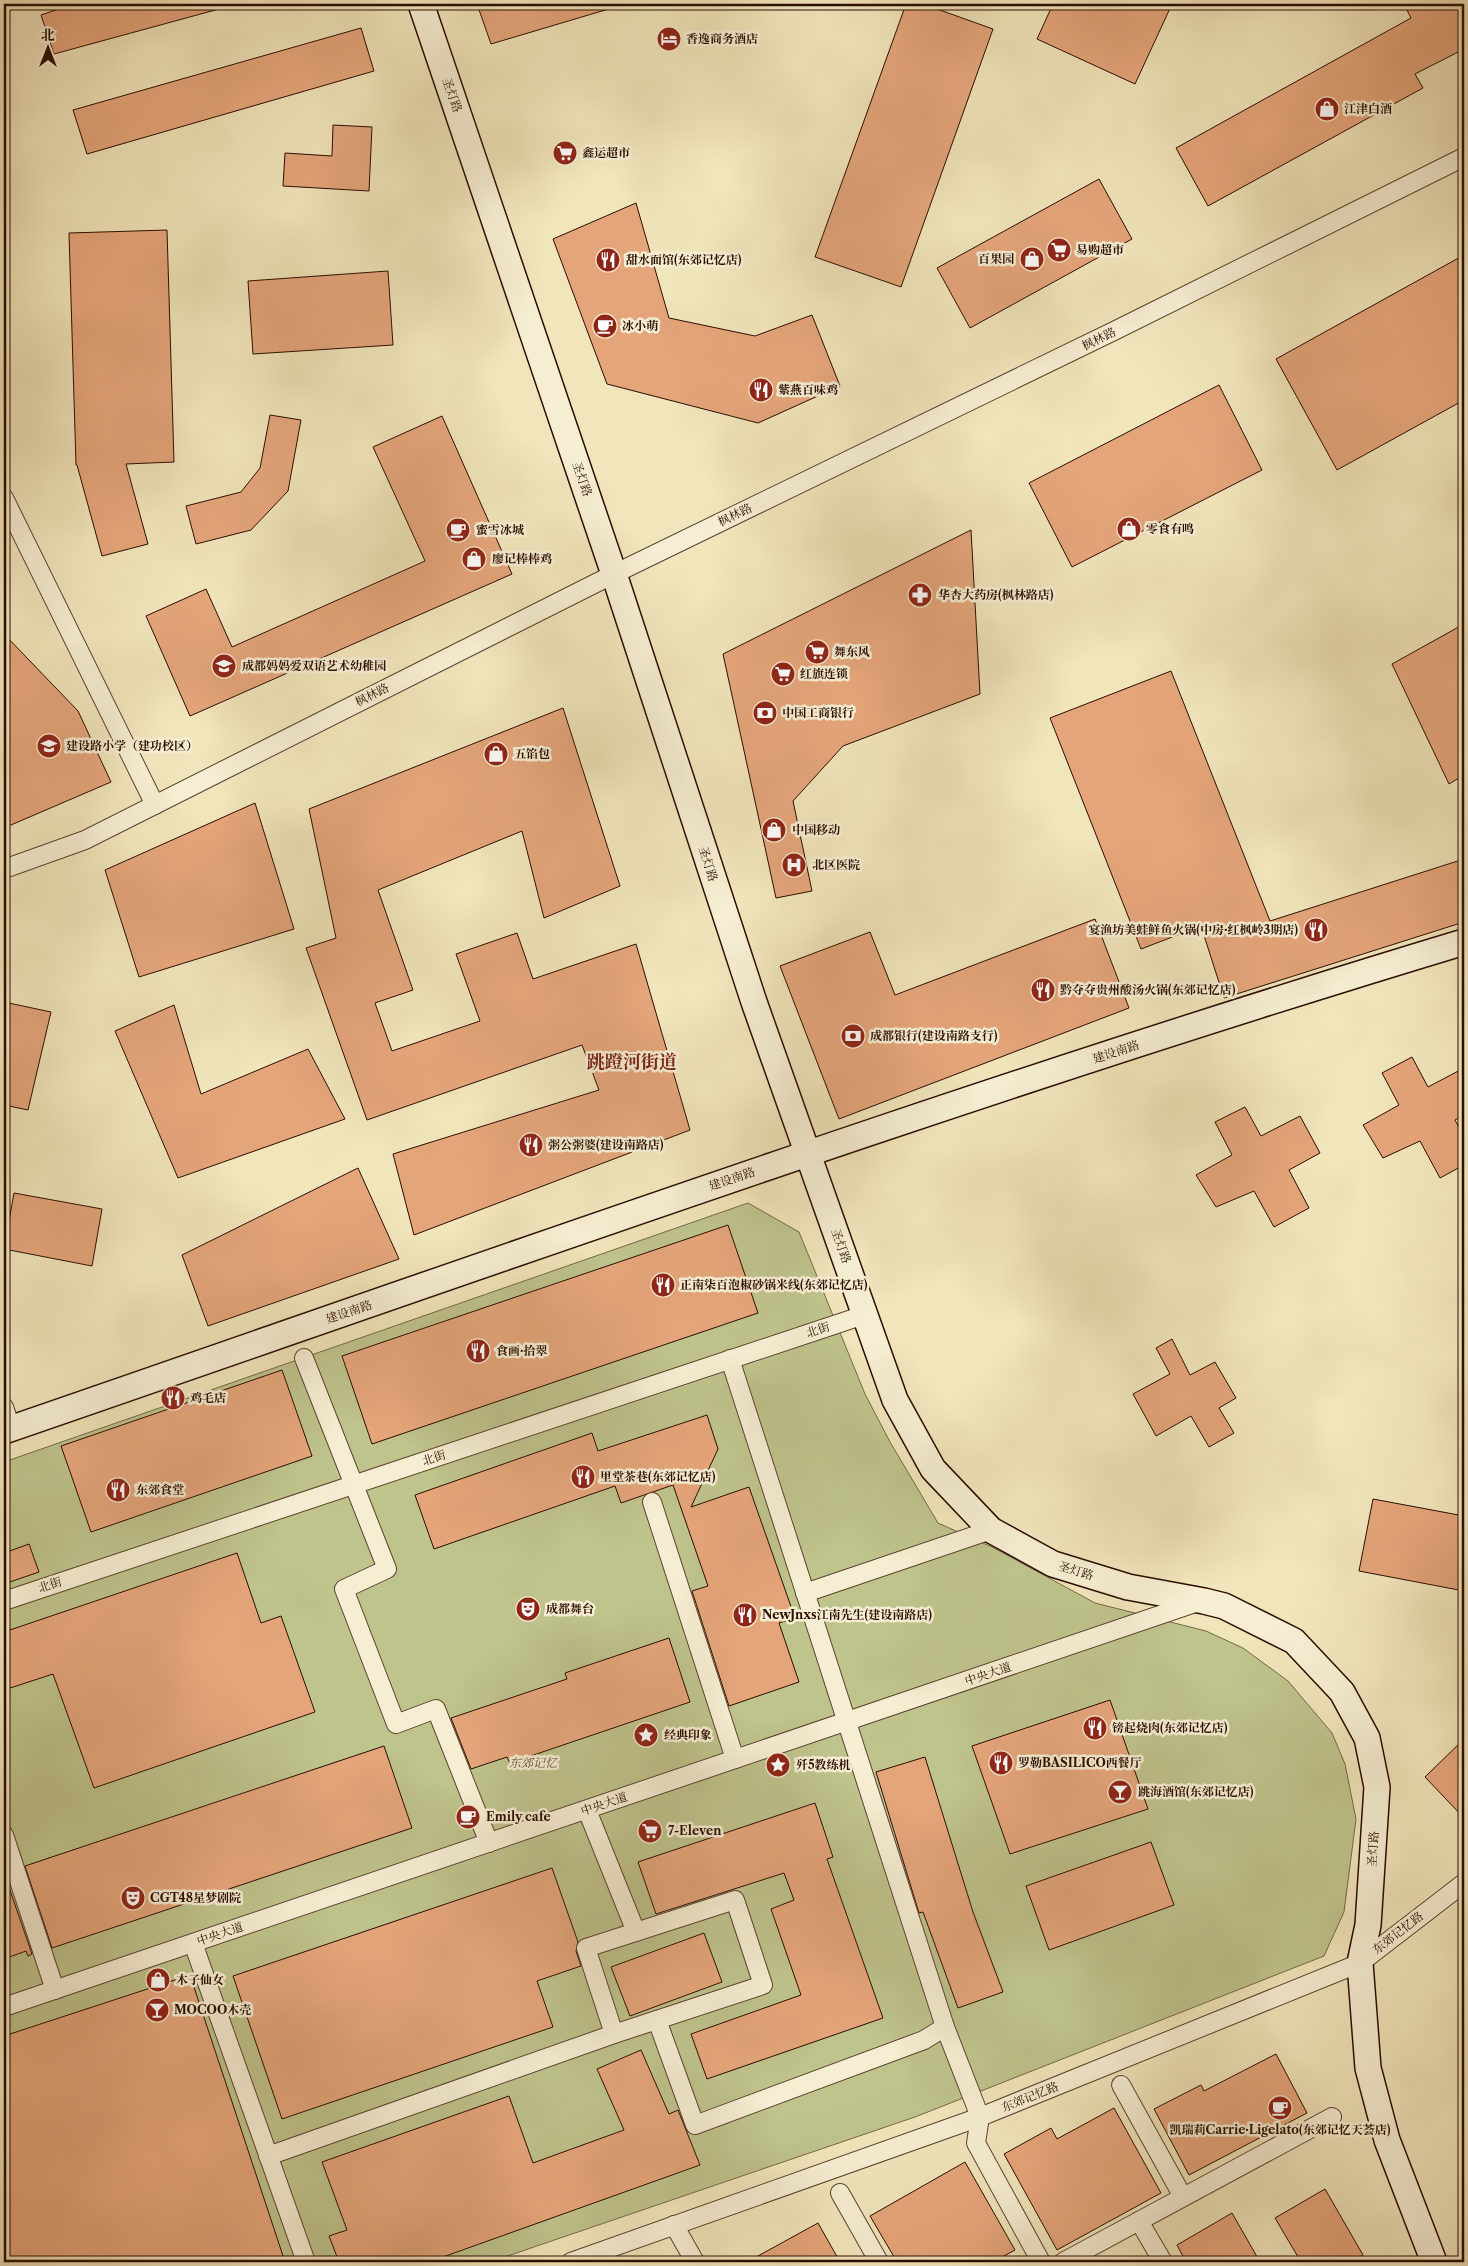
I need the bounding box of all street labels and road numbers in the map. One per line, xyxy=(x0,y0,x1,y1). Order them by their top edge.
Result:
street label: 圣灯路 xyxy=(440,75,465,114)
street label: 枫林路 xyxy=(1079,324,1118,353)
street label: 圣灯路 xyxy=(570,459,595,498)
street label: 枫林路 xyxy=(715,500,754,529)
street label: 枫林路 xyxy=(352,680,391,709)
street label: 圣灯路 xyxy=(696,844,721,883)
street label: 建设南路 xyxy=(1091,1037,1141,1066)
street label: 建设南路 xyxy=(707,1164,757,1193)
street label: 圣灯路 xyxy=(829,1226,854,1265)
street label: 建设南路 xyxy=(324,1297,374,1326)
street label: 北街 xyxy=(804,1318,833,1340)
street label: 北街 xyxy=(420,1446,449,1468)
street label: 圣灯路 xyxy=(1057,1558,1096,1583)
street label: 北街 xyxy=(36,1573,65,1595)
street label: 中央大道 xyxy=(963,1659,1013,1688)
street label: 中央大道 xyxy=(579,1789,629,1818)
street label: 圣灯路 xyxy=(1364,1830,1381,1867)
street label: 东郊记忆路 xyxy=(1369,1908,1426,1957)
street label: 中央大道 xyxy=(195,1919,245,1948)
street label: 东郊记忆路 xyxy=(999,2078,1060,2115)

